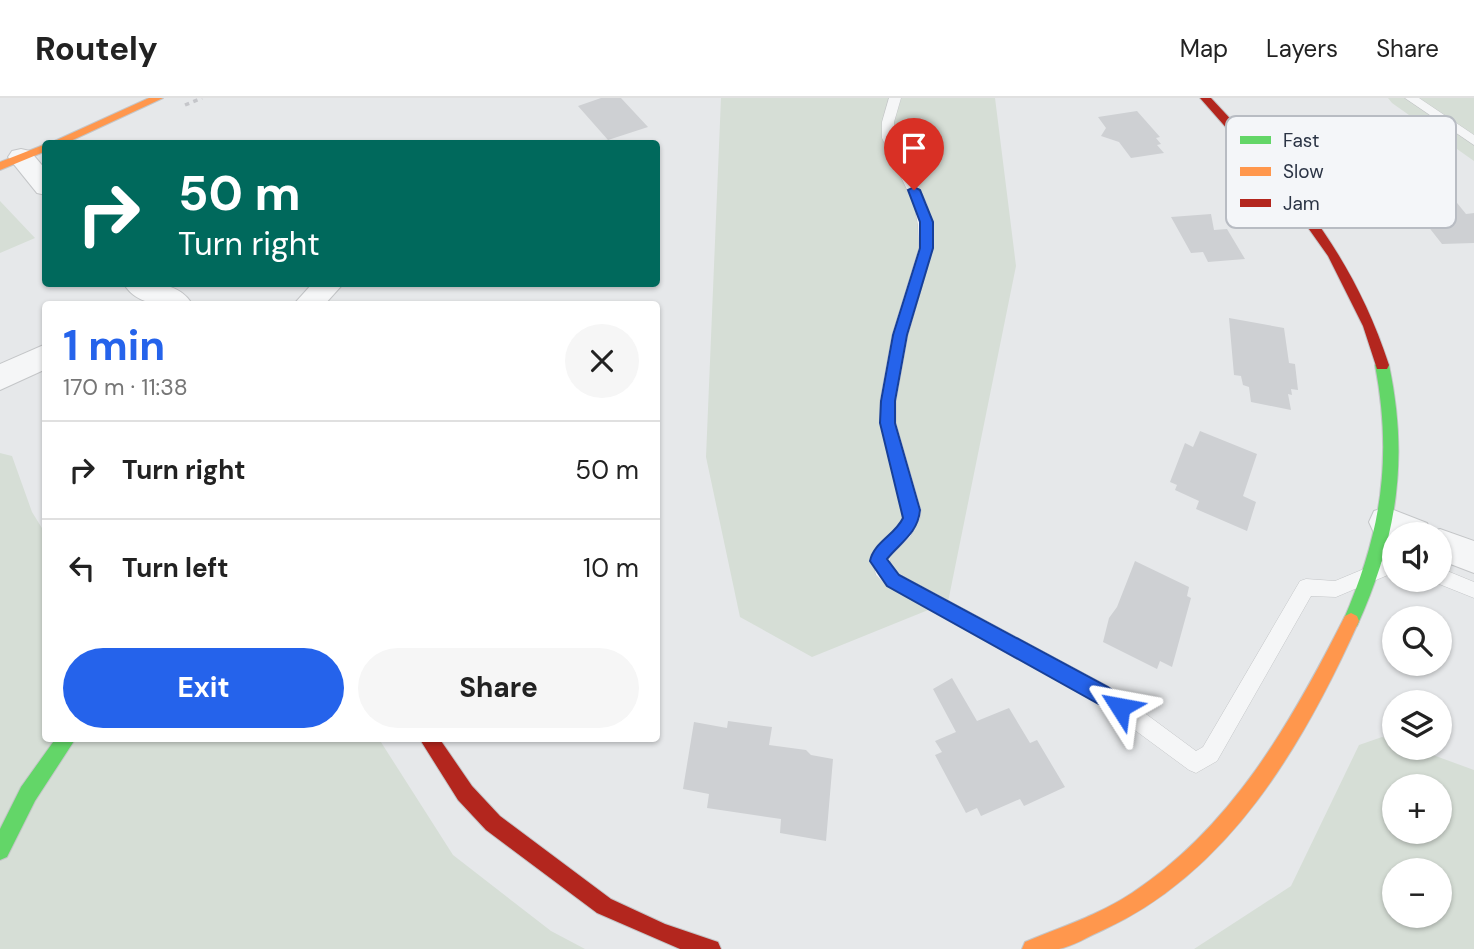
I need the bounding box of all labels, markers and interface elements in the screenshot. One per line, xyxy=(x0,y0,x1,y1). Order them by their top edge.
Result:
text: Routely xyxy=(35,27,158,70)
text: Map xyxy=(1180,33,1228,64)
text: Layers xyxy=(1266,33,1338,64)
text: Share xyxy=(1376,33,1439,64)
legend xyxy=(1226,116,1456,228)
pin xyxy=(884,118,944,190)
text: Fast xyxy=(1283,128,1319,153)
icon: arrive xyxy=(895,129,933,167)
text: Slow xyxy=(1283,159,1324,184)
text: 50 m xyxy=(178,161,301,225)
icon: right xyxy=(63,168,154,259)
text: Jam xyxy=(1283,191,1320,216)
text: Turn right xyxy=(178,223,320,265)
text: 1 min xyxy=(63,318,165,373)
button: close xyxy=(565,324,639,398)
text: 170 m · 11:38 xyxy=(63,372,188,402)
icon: right xyxy=(63,451,101,489)
text: Turn right xyxy=(122,453,246,487)
text: 50 m xyxy=(575,453,639,487)
map controls xyxy=(1382,522,1452,928)
button: sound xyxy=(1382,522,1452,592)
icon: left xyxy=(63,549,101,587)
text: Turn left xyxy=(122,551,229,585)
text: 10 m xyxy=(583,551,639,585)
button: search xyxy=(1382,606,1452,676)
button: Exit xyxy=(63,648,344,728)
button: Share xyxy=(358,648,639,728)
position arrow xyxy=(1083,670,1157,744)
button: layers xyxy=(1382,690,1452,760)
button: + xyxy=(1382,774,1452,844)
button: − xyxy=(1382,858,1452,928)

